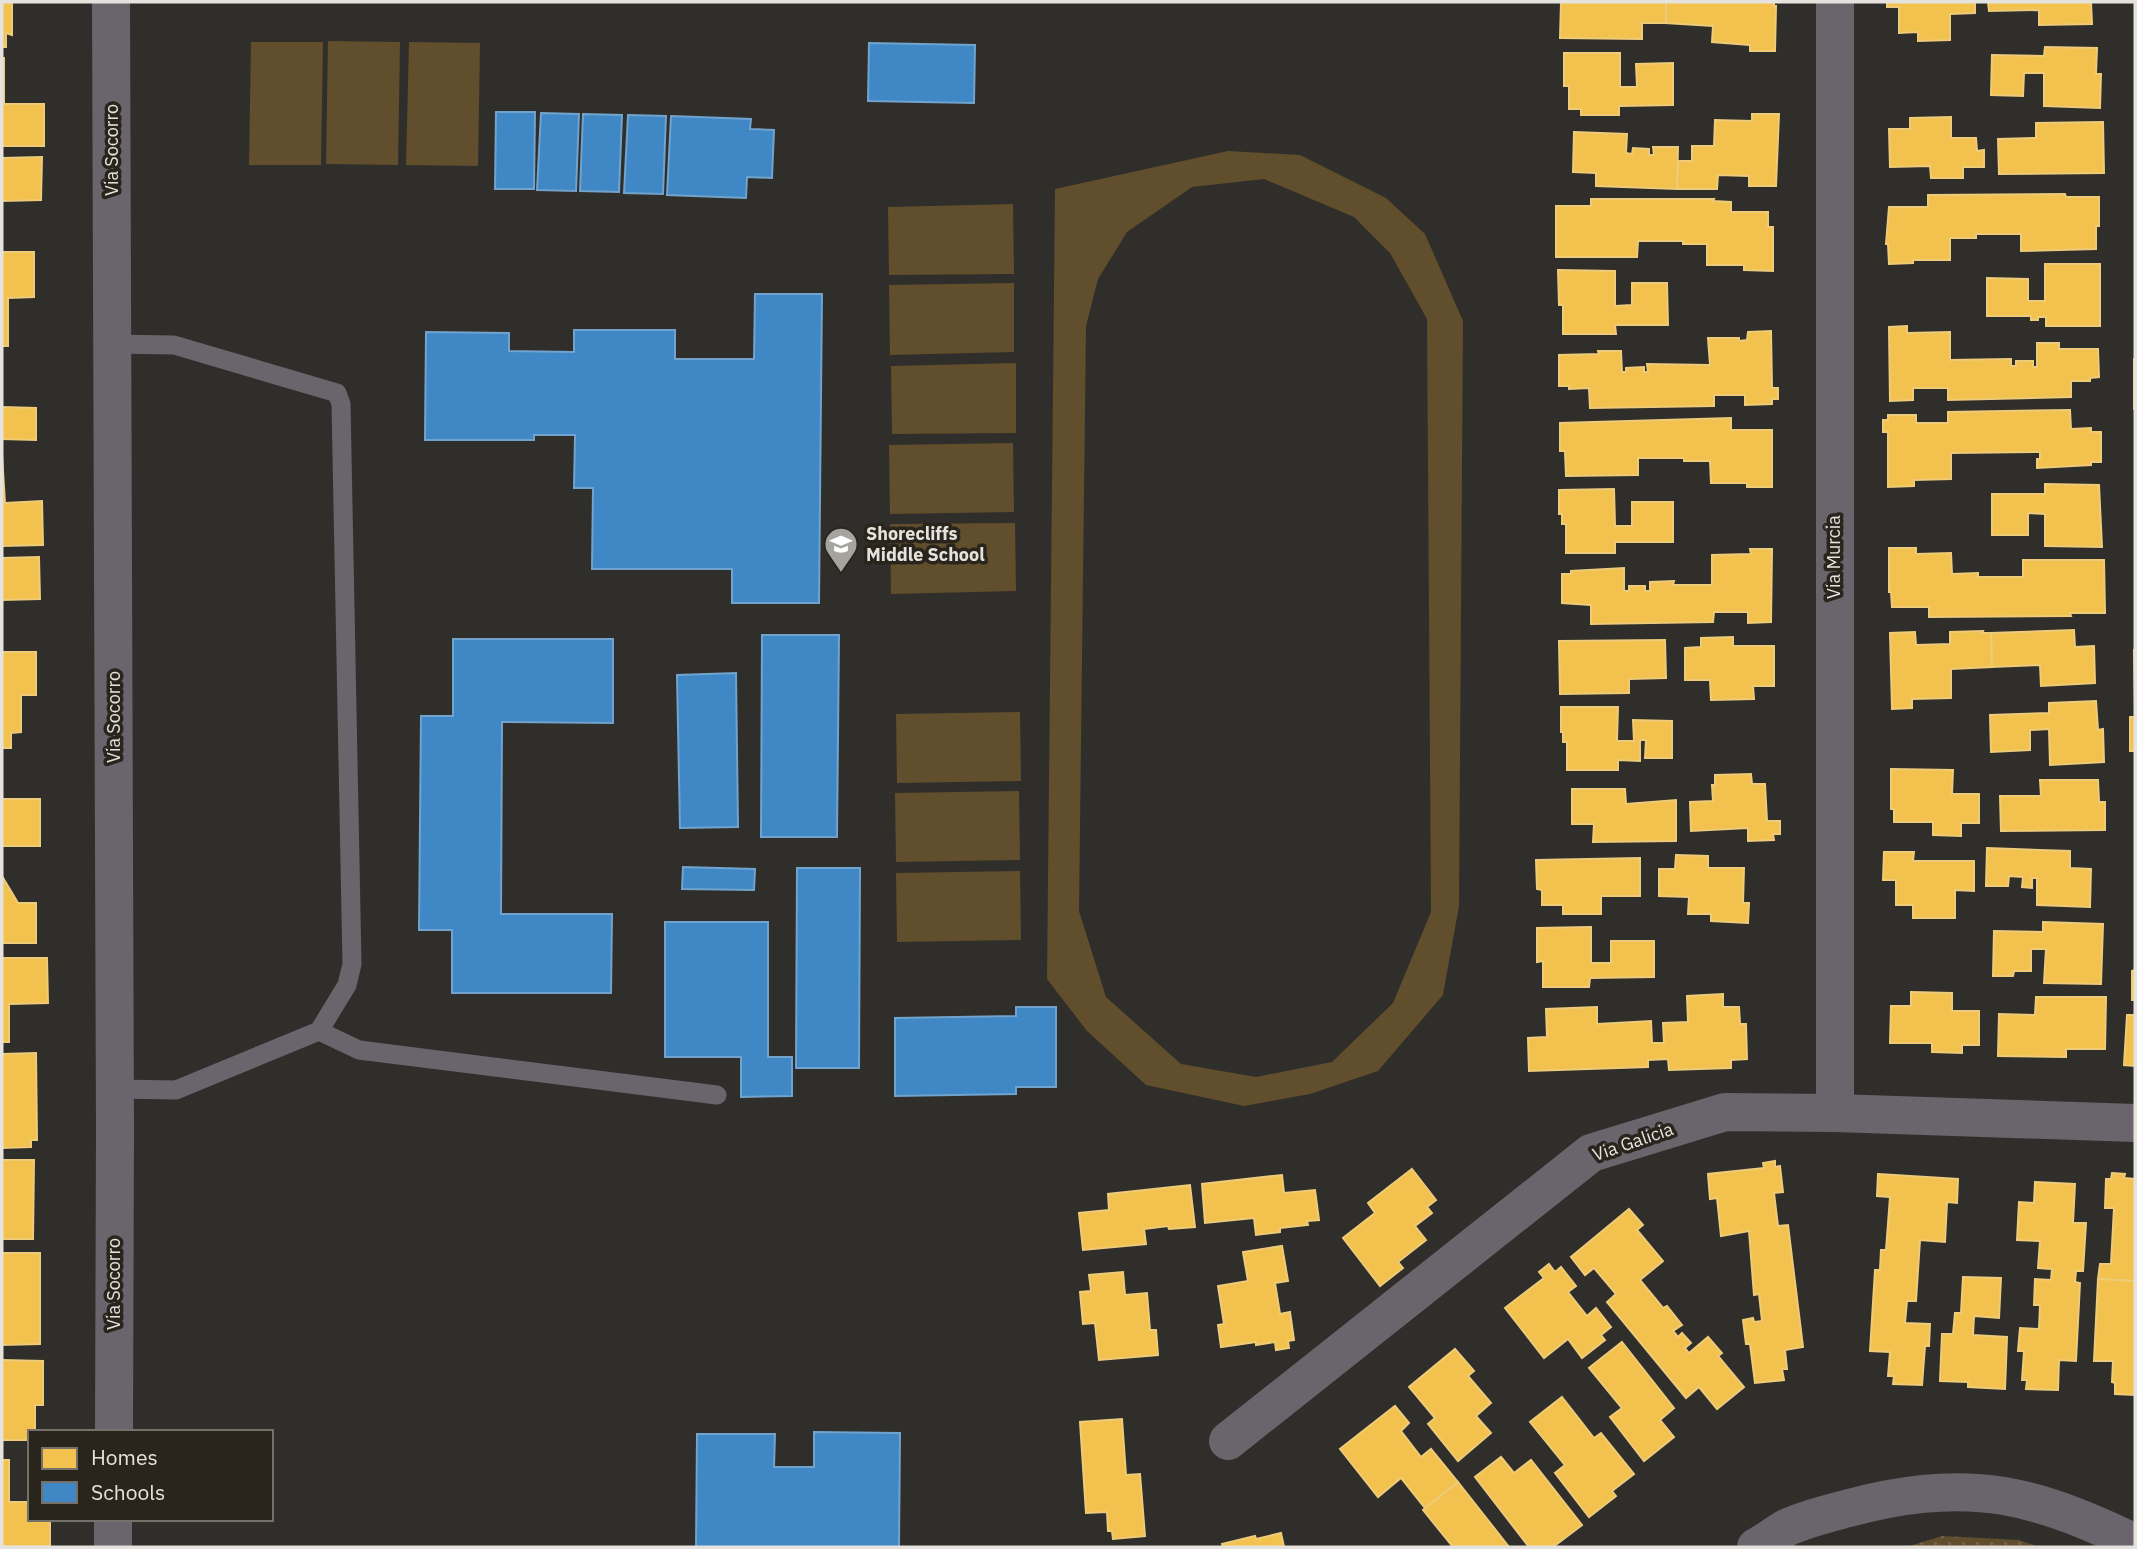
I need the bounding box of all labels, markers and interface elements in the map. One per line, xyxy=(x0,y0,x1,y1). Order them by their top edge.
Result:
street label: Via Socorro xyxy=(100,104,123,196)
street label: Via Murcia xyxy=(1822,515,1845,599)
place label: Shorecliffs Middle School xyxy=(866,522,985,566)
school or university icon: Shorecliffs Middle School xyxy=(822,525,860,574)
street label: Via Socorro xyxy=(102,671,125,763)
street label: Via Galicia xyxy=(1589,1117,1677,1166)
street label: Via Socorro xyxy=(102,1238,125,1330)
legend xyxy=(28,1430,273,1521)
text: Homes xyxy=(91,1443,158,1471)
text: Schools xyxy=(91,1478,165,1506)

